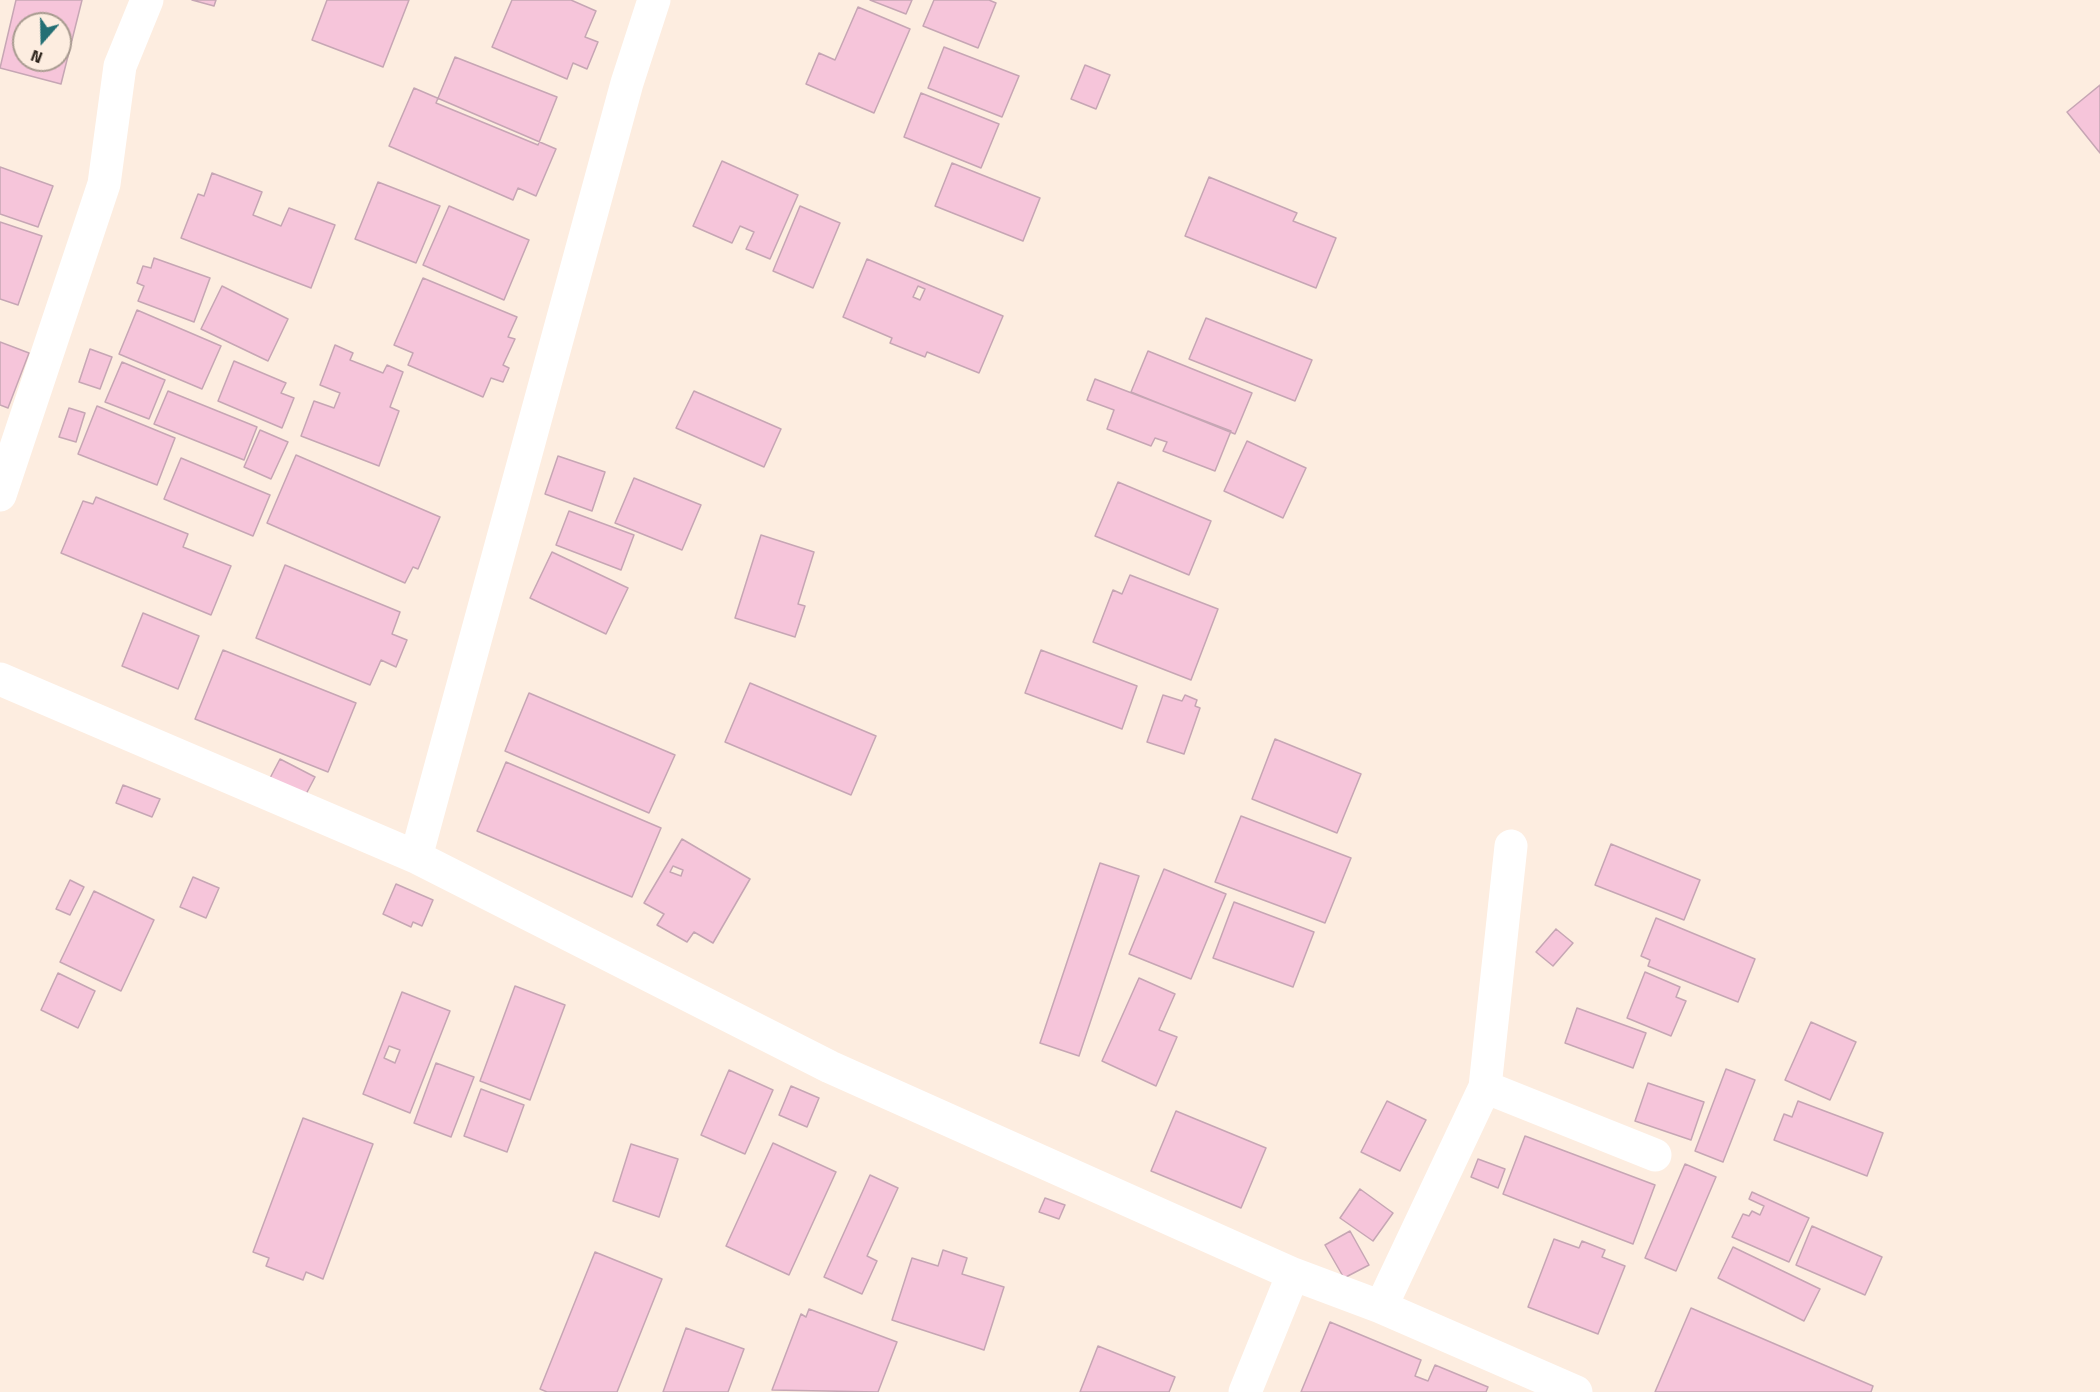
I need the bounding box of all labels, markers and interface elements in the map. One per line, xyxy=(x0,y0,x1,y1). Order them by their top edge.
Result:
north arrow xyxy=(12,12,72,72)
text: N xyxy=(27,44,46,70)

